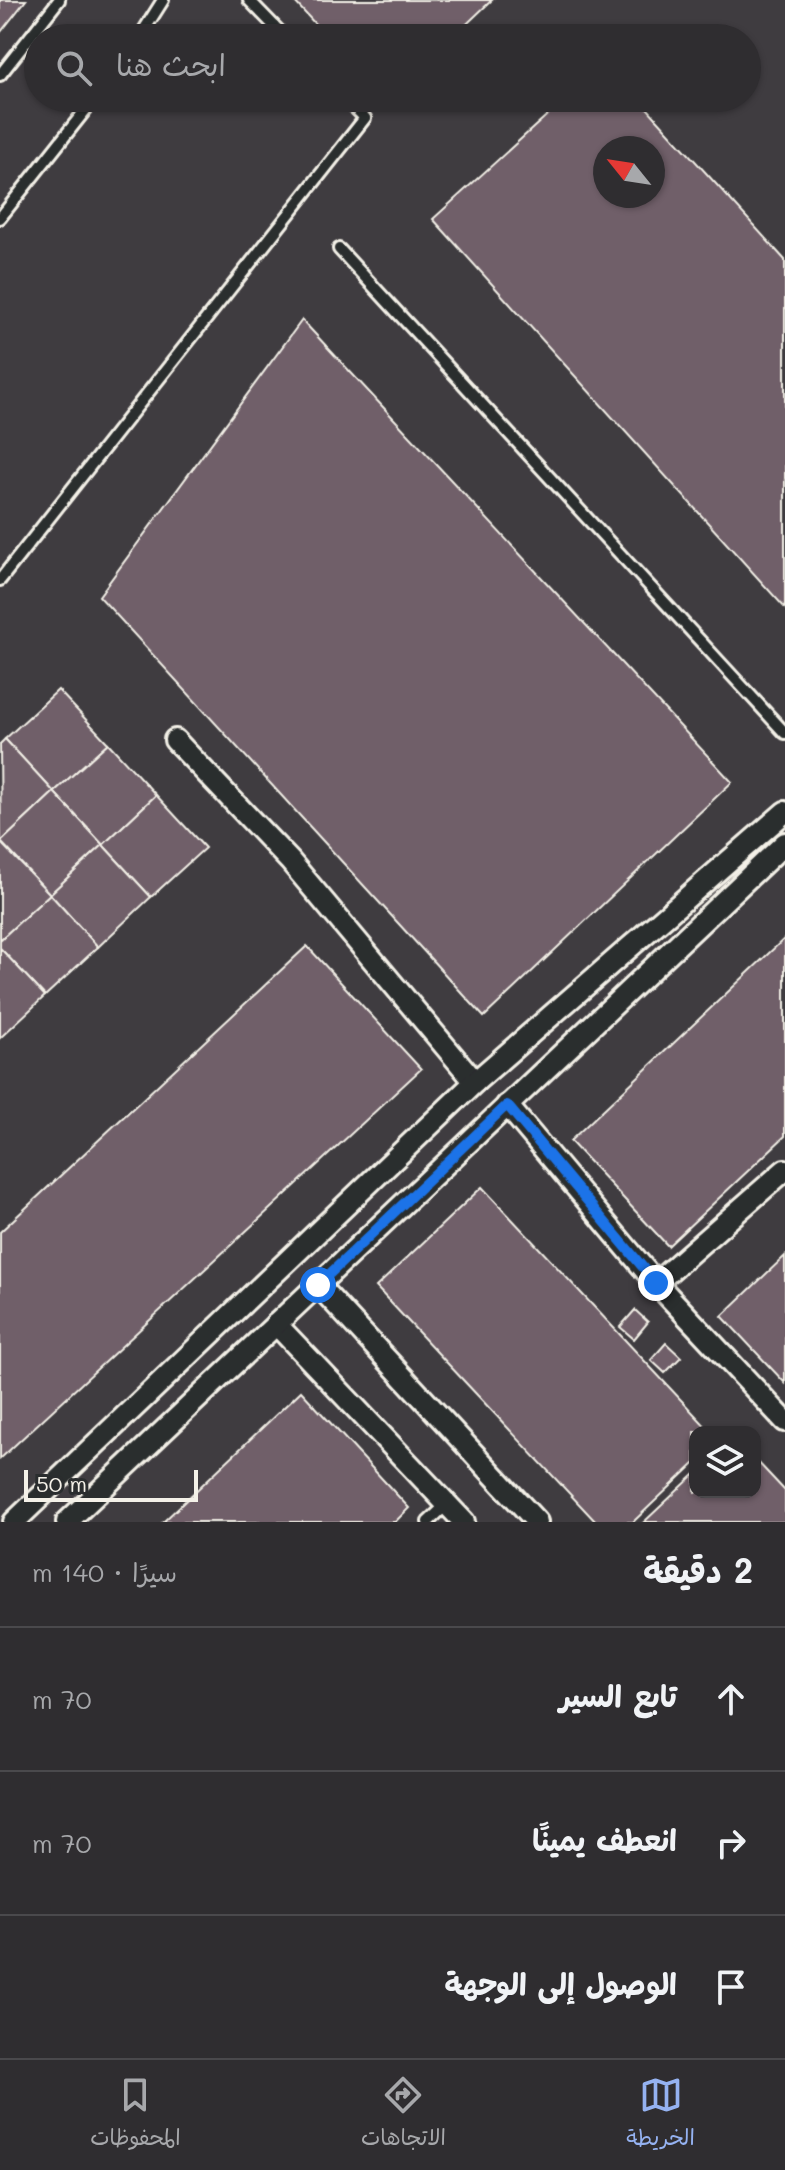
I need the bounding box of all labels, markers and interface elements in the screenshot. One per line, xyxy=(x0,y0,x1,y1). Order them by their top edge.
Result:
search box xyxy=(24,24,761,112)
text: ابحث هنا xyxy=(116,44,226,84)
icon: search xyxy=(52,46,96,90)
north arrow xyxy=(593,136,665,208)
route end xyxy=(638,1265,674,1301)
route start xyxy=(300,1267,336,1303)
map controls xyxy=(689,1426,761,1498)
button: layers xyxy=(689,1426,761,1498)
scale bar xyxy=(24,1466,198,1502)
text: 50 m xyxy=(36,1469,87,1498)
text: 2 دقيقة xyxy=(643,1547,753,1592)
text: سيرًا · 140 m xyxy=(32,1555,177,1589)
text: تابع السير xyxy=(559,1675,677,1715)
icon: ahead xyxy=(709,1677,753,1721)
text: 70 m xyxy=(32,1682,92,1716)
text: انعطف يمينًا xyxy=(532,1819,677,1859)
icon: right xyxy=(709,1821,753,1865)
text: 70 m xyxy=(32,1826,92,1860)
text: الوصول إلى الوجهة xyxy=(444,1963,677,2003)
icon: arrive xyxy=(709,1965,753,2009)
tab: المحفوظات xyxy=(90,2073,181,2157)
tab: الاتجاهات xyxy=(361,2073,446,2157)
tab: الخريطة xyxy=(626,2073,695,2157)

